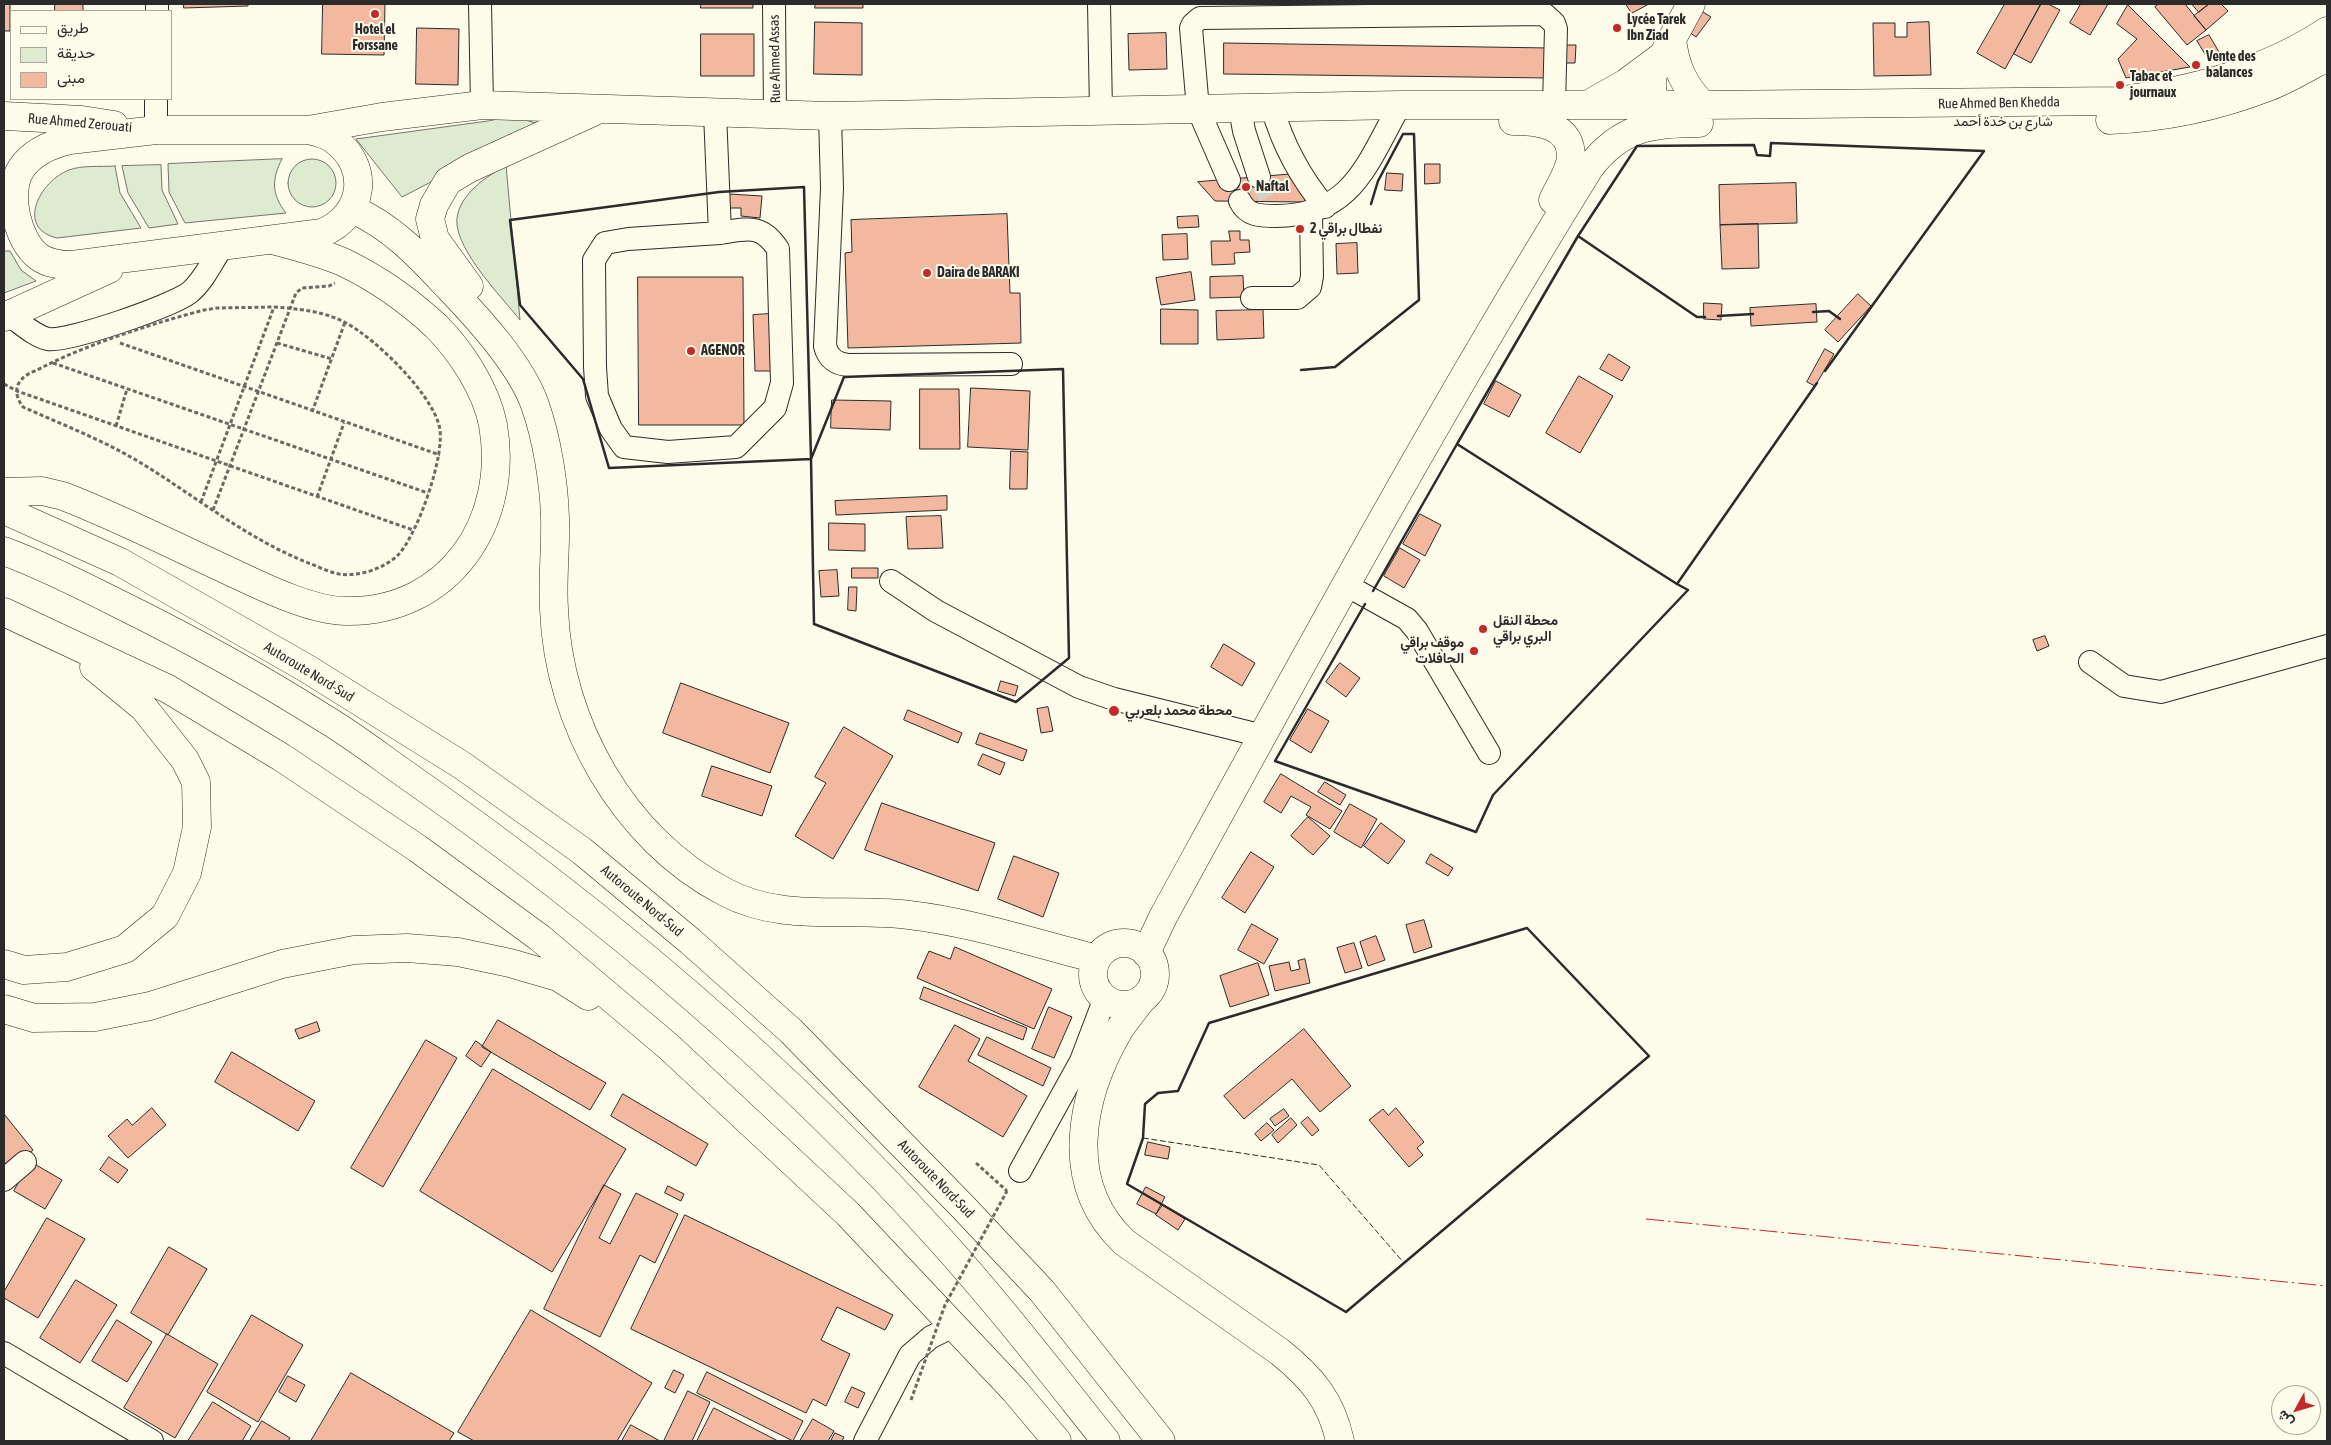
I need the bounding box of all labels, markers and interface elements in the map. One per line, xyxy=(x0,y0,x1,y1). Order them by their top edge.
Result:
marker: Hotel el Forssane xyxy=(369,8,381,20)
legend xyxy=(10,10,172,100)
place label: Lycée Tarek Ibn Ziad xyxy=(1627,12,1686,44)
street label: Rue Ahmed Assas xyxy=(766,14,784,104)
text: طريق xyxy=(57,19,89,36)
place label: Hotel el Forssane xyxy=(352,22,398,54)
marker: Lycée Tarek Ibn Ziad xyxy=(1611,22,1623,34)
text: حديقة xyxy=(57,44,95,61)
place label: Vente des balances xyxy=(2206,49,2256,82)
marker: Vente des balances xyxy=(2190,59,2202,71)
text: مبنى xyxy=(57,69,85,86)
place label: Tabac et journaux xyxy=(2130,69,2176,102)
marker: Tabac et journaux xyxy=(2114,79,2126,91)
street label: Rue Ahmed Ben Khedda xyxy=(1938,94,2060,112)
street label: Rue Ahmed Zerouati xyxy=(27,110,133,136)
street label: شارع بن خدة أحمد xyxy=(1953,114,2053,130)
place label: Naftal xyxy=(1256,179,1289,195)
marker: Naftal xyxy=(1240,181,1252,193)
place label: نفطال براقي 2 xyxy=(1310,221,1382,237)
marker: نفطال براقي 2 xyxy=(1294,223,1306,235)
place label: Daira de BARAKI xyxy=(937,265,1020,281)
marker: Daira de BARAKI xyxy=(921,267,933,279)
place label: AGENOR xyxy=(701,343,745,359)
marker: AGENOR xyxy=(685,345,697,357)
place label: محطة النقل البري براقي xyxy=(1493,613,1558,646)
marker: محطة النقل البري براقي xyxy=(1477,623,1489,635)
place label: موقف براقي الحافلات xyxy=(1400,635,1464,668)
street label: Autoroute Nord-Sud xyxy=(261,639,357,705)
marker: موقف براقي الحافلات xyxy=(1468,645,1480,657)
place label: محطة محمد بلعربي xyxy=(1125,703,1232,719)
marker: محطة محمد بلعربي xyxy=(1107,704,1121,718)
street label: Autoroute Nord-Sud xyxy=(597,862,687,940)
street label: Autoroute Nord-Sud xyxy=(894,1136,978,1222)
north arrow xyxy=(2271,1385,2321,1435)
text: ش xyxy=(2274,1407,2297,1430)

